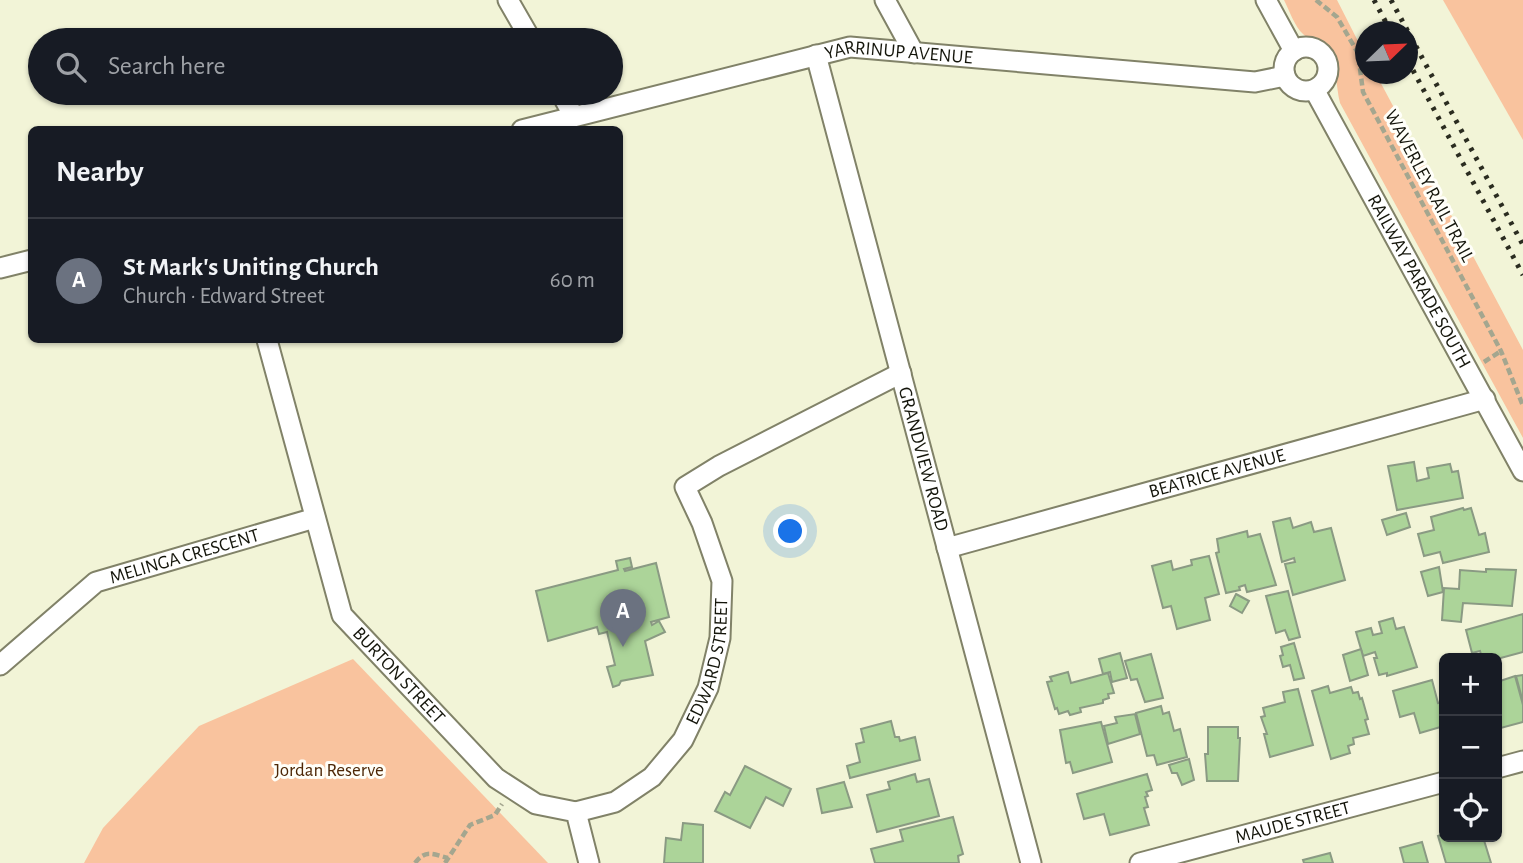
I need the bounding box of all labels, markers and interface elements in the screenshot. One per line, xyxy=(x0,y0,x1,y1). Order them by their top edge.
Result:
north arrow xyxy=(1355,21,1418,84)
search box xyxy=(28,28,623,105)
street label: YARRINUP AVENUE xyxy=(823,37,973,67)
icon: search xyxy=(52,48,90,86)
text: Search here xyxy=(108,53,226,79)
street label: WAVERLEY RAIL TRAIL xyxy=(1381,107,1477,265)
text: Nearby xyxy=(56,157,144,187)
street label: RAILWAY PARADE SOUTH xyxy=(1364,191,1474,371)
text: St Mark's Uniting Church xyxy=(123,254,379,280)
text: A xyxy=(72,269,86,292)
text: 60 m xyxy=(550,269,595,292)
text: Church · Edward Street xyxy=(123,285,325,308)
street label: GRANDVIEW ROAD xyxy=(895,385,952,533)
street label: BEATRICE AVENUE xyxy=(1147,445,1287,501)
your location xyxy=(773,514,807,548)
street label: MELINGA CRESCENT xyxy=(107,525,261,587)
pin: A xyxy=(600,589,646,647)
street label: EDWARD STREET xyxy=(682,598,731,728)
street label: BURTON STREET xyxy=(349,623,449,727)
map controls xyxy=(1439,653,1502,842)
button: + xyxy=(1439,653,1502,716)
button: − xyxy=(1439,716,1502,779)
park label: Jordan Reserve xyxy=(274,761,384,780)
button: locate xyxy=(1439,779,1502,842)
street label: MAUDE STREET xyxy=(1233,798,1352,847)

